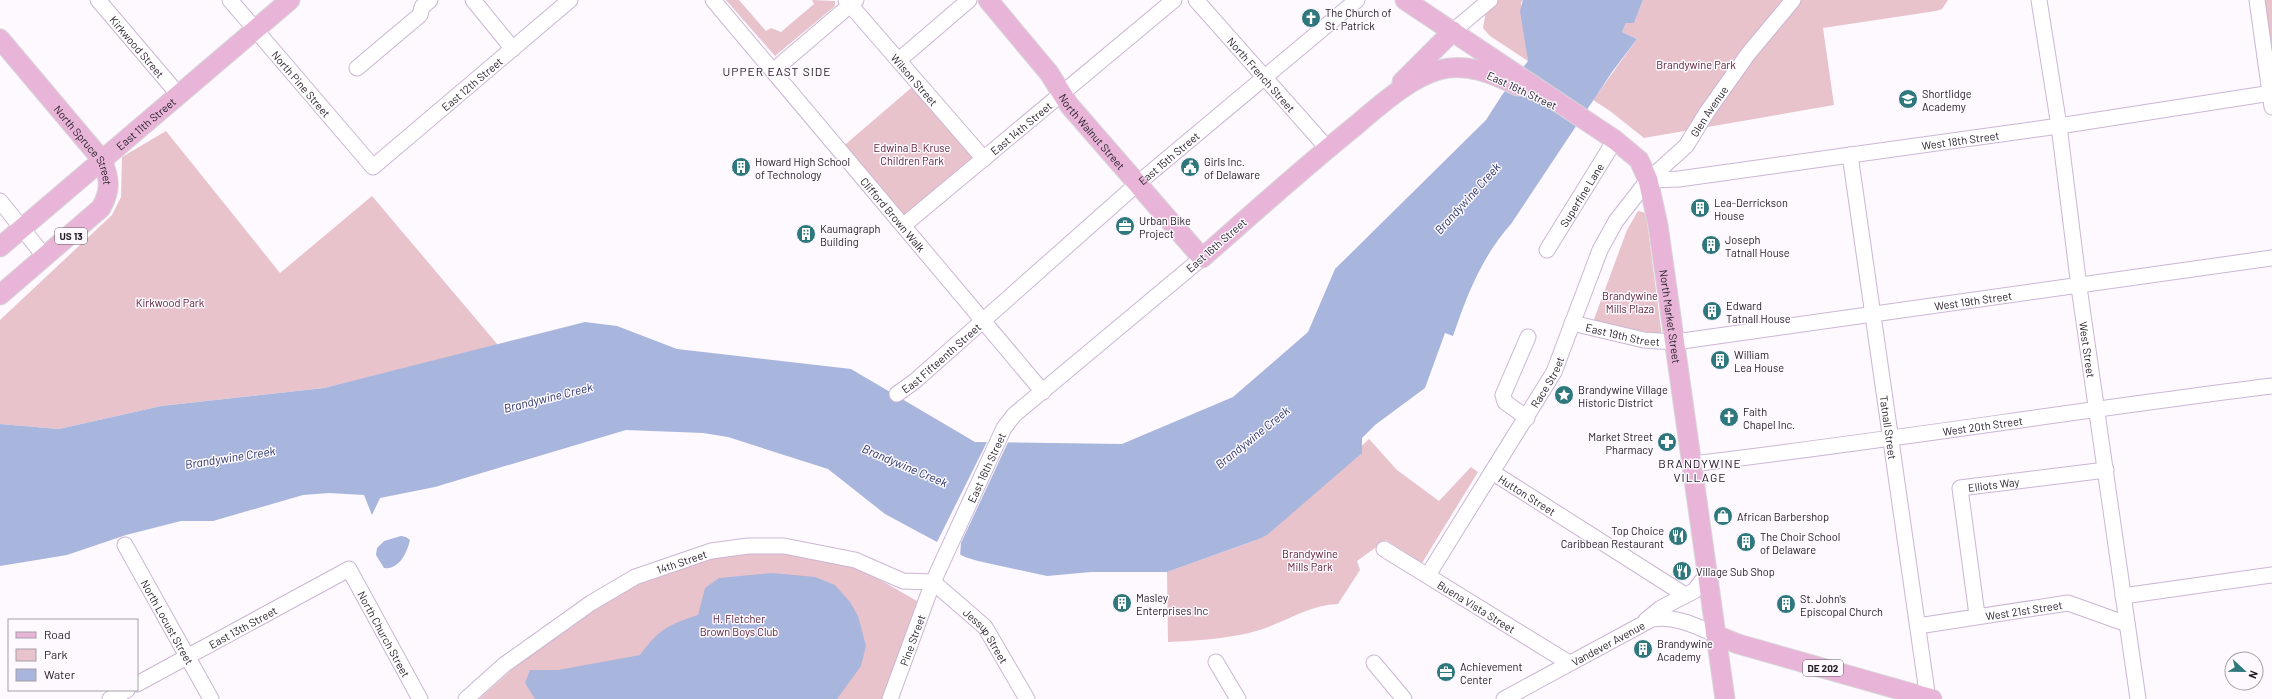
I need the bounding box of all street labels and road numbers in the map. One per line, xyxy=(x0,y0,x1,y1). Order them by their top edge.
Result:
street label: Kirkwood Street xyxy=(108,13,167,80)
street label: North French Street xyxy=(1225,34,1298,114)
street label: North Pine Street xyxy=(270,48,334,119)
street label: Wilson Street xyxy=(889,51,941,108)
street label: East 12th Street xyxy=(438,54,505,113)
street label: East 16th Street xyxy=(1485,68,1559,112)
street label: Glen Avenue xyxy=(1687,83,1730,139)
street label: North Walnut Street xyxy=(1057,91,1128,172)
street label: East 11th Street xyxy=(113,94,178,152)
street label: East 14th Street xyxy=(987,98,1054,157)
street label: North Spruce Street xyxy=(52,102,115,185)
street label: East 15th Street xyxy=(1135,128,1202,187)
street label: West 18th Street xyxy=(1921,128,2000,152)
street label: Superfine Lane xyxy=(1557,160,1606,229)
street label: Clifford Brown Walk xyxy=(858,174,929,254)
street label: East 16th Street xyxy=(1183,215,1249,275)
road number: US 13 xyxy=(55,228,87,244)
street label: North Market Street xyxy=(1658,269,1684,364)
street label: West 19th Street xyxy=(1933,288,2013,312)
street label: East Fifteenth Street xyxy=(899,320,983,395)
street label: East 19th Street xyxy=(1584,320,1660,348)
street label: West Street xyxy=(2078,321,2098,378)
street label: Race Street xyxy=(1527,355,1566,409)
street label: Tatnall Street xyxy=(1878,394,1900,460)
street label: West 20th Street xyxy=(1942,413,2023,437)
street label: East 16th Street xyxy=(964,430,1008,504)
street label: Hutton Street xyxy=(1496,472,1558,518)
street label: Elliots Way xyxy=(1967,474,2020,493)
street label: 14th Street xyxy=(655,547,708,576)
street label: North Locust Street xyxy=(139,577,197,667)
street label: Buena Vista Street xyxy=(1436,577,1518,635)
street label: North Church Street xyxy=(356,588,413,679)
street label: West 21st Street xyxy=(1984,597,2063,622)
street label: East 13th Street xyxy=(206,603,279,651)
street label: Jessup Street xyxy=(961,605,1011,665)
street label: Pine Street xyxy=(896,613,927,667)
street label: Vandever Avenue xyxy=(1569,618,1647,668)
road number: DE 202 xyxy=(1803,660,1843,676)

